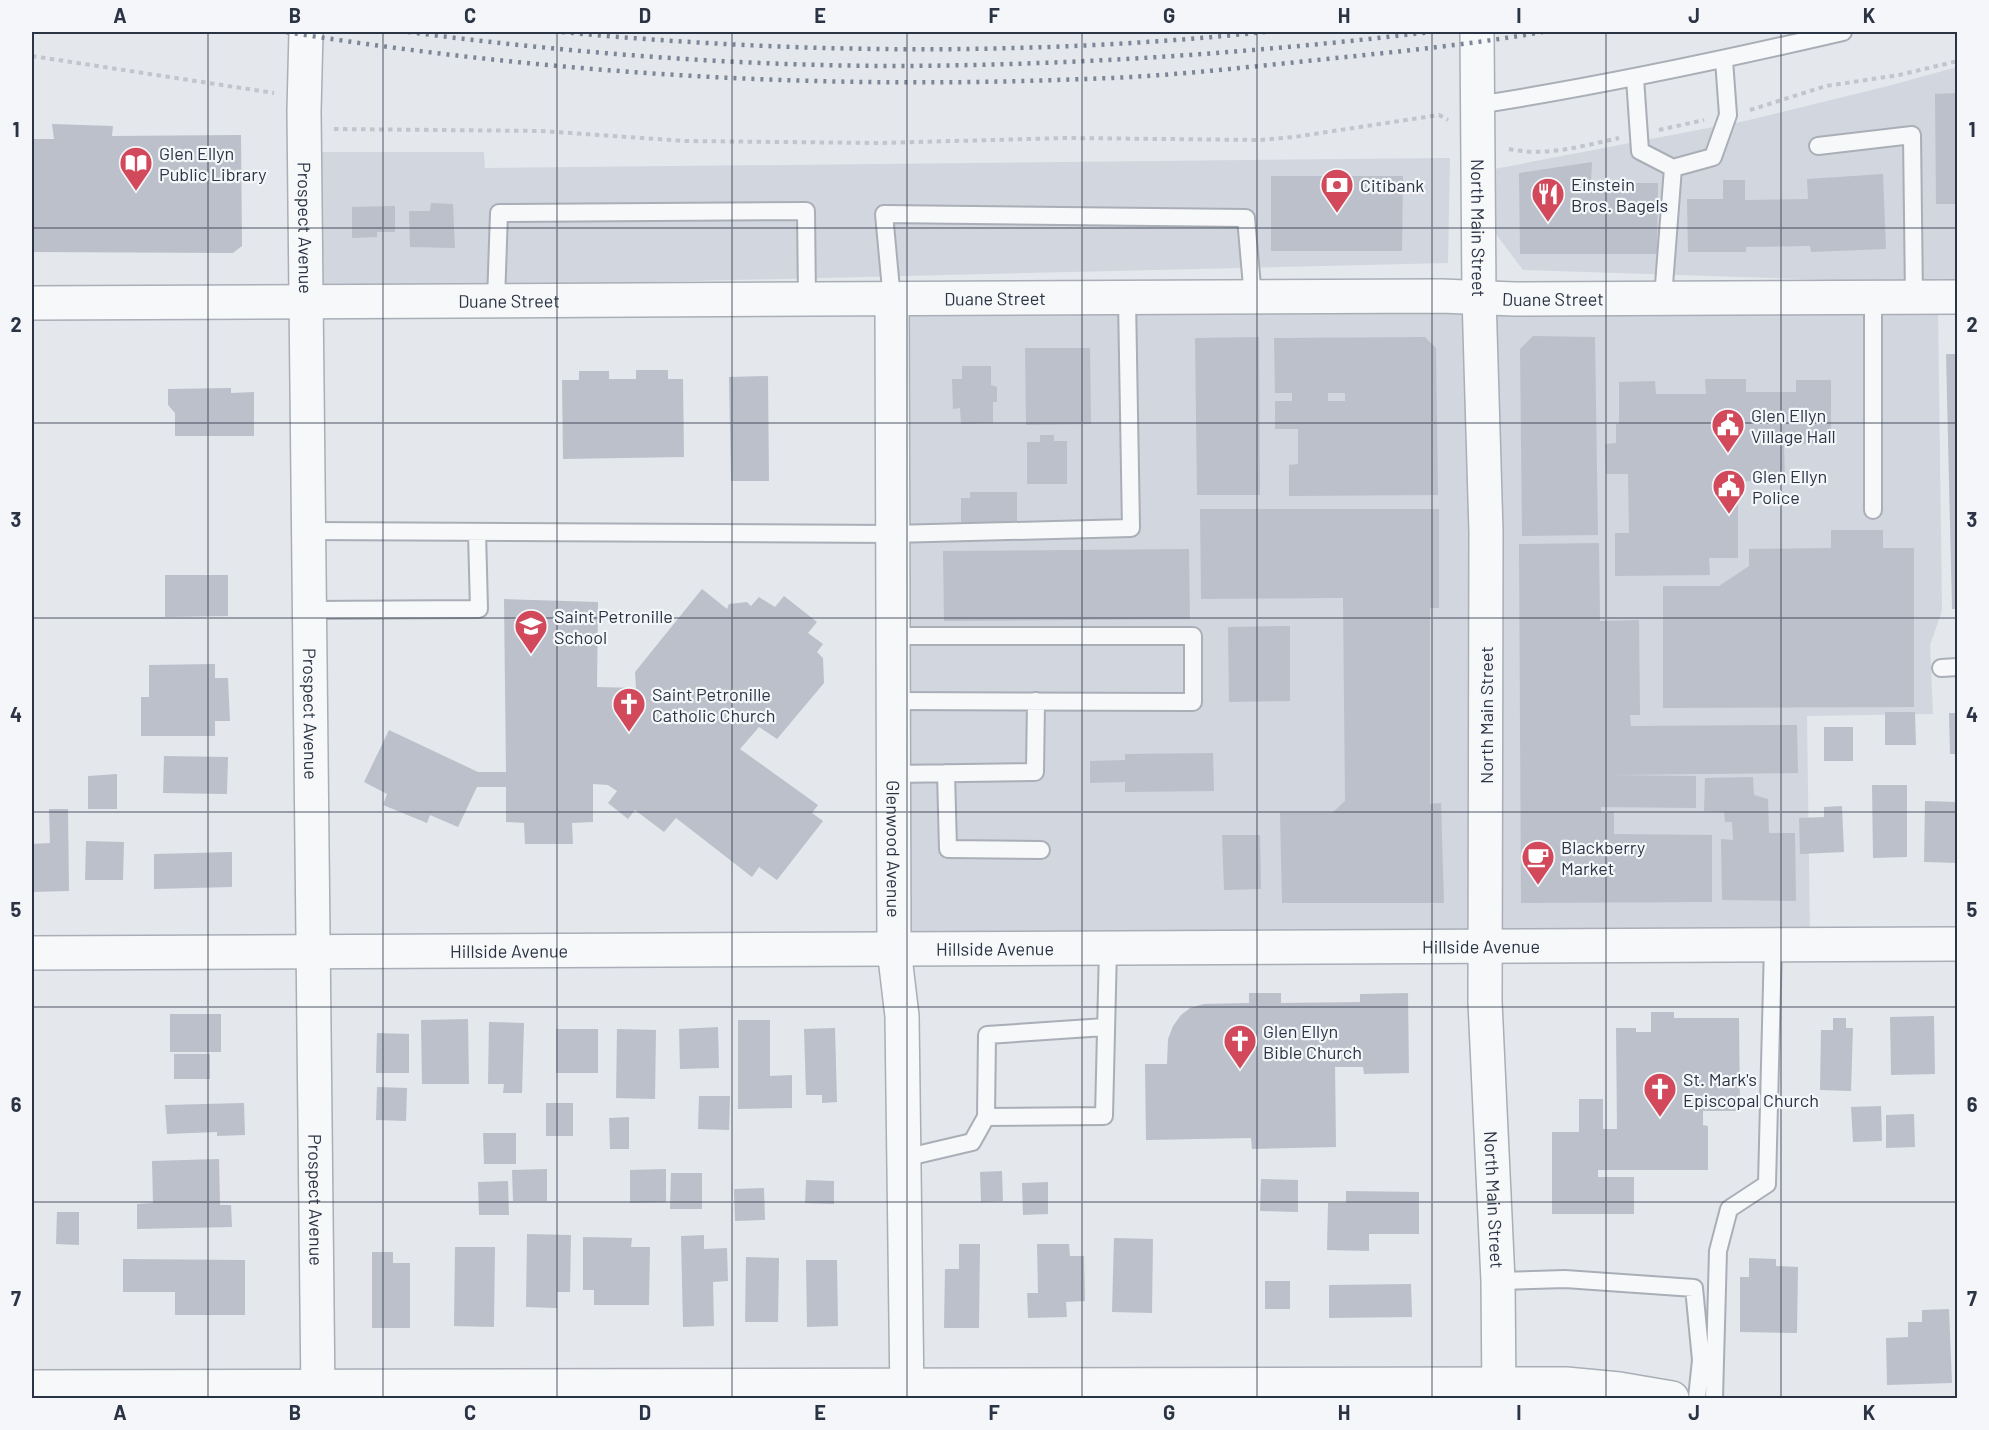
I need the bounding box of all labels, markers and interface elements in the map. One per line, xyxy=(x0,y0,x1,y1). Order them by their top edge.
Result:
text: A xyxy=(113,3,127,27)
text: B xyxy=(289,3,301,27)
text: C xyxy=(464,3,476,27)
text: D xyxy=(639,3,651,27)
text: E xyxy=(814,3,826,27)
text: F xyxy=(988,3,1000,27)
text: G xyxy=(1163,3,1175,27)
text: H xyxy=(1338,3,1350,27)
text: I xyxy=(1516,3,1522,27)
text: J xyxy=(1688,3,1700,27)
text: K xyxy=(1863,3,1876,27)
text: 1 xyxy=(12,117,20,141)
text: 1 xyxy=(1968,117,1976,141)
place label: Glen Ellyn Public Library xyxy=(159,142,267,185)
library icon: Glen Ellyn Public Library xyxy=(118,145,154,192)
street label: North Main Street xyxy=(1467,159,1490,297)
street label: Prospect Avenue xyxy=(294,162,317,294)
bank icon: Citibank xyxy=(1319,167,1355,214)
place label: Einstein Bros. Bagels xyxy=(1571,173,1668,216)
place label: Citibank xyxy=(1360,174,1424,196)
restaurant icon: Einstein Bros. Bagels xyxy=(1530,176,1566,223)
street label: Duane Street xyxy=(944,287,1046,309)
street label: Duane Street xyxy=(1502,288,1604,310)
street label: Duane Street xyxy=(458,289,560,312)
text: 2 xyxy=(10,312,22,336)
text: 2 xyxy=(1966,312,1978,336)
place label: Glen Ellyn Village Hall xyxy=(1751,404,1836,447)
public building icon: Glen Ellyn Village Hall xyxy=(1710,407,1746,454)
place label: Glen Ellyn Police xyxy=(1752,465,1827,508)
public building icon: Glen Ellyn Police xyxy=(1711,468,1747,515)
text: 3 xyxy=(11,507,21,531)
text: 3 xyxy=(1967,507,1977,531)
place label: Saint Petronille School xyxy=(554,605,673,648)
school or university icon: Saint Petronille School xyxy=(513,608,549,655)
street label: North Main Street xyxy=(1475,646,1497,784)
street label: Prospect Avenue xyxy=(299,648,322,780)
place label: Saint Petronille Catholic Church xyxy=(652,683,775,726)
church icon: Saint Petronille Catholic Church xyxy=(611,686,647,733)
text: 4 xyxy=(10,702,22,726)
text: 4 xyxy=(1966,702,1978,726)
street label: Glenwood Avenue xyxy=(882,780,905,918)
place label: Blackberry Market xyxy=(1561,836,1645,879)
cafe icon: Blackberry Market xyxy=(1520,839,1556,886)
text: 5 xyxy=(11,897,22,921)
text: 5 xyxy=(1967,897,1978,921)
street label: Hillside Avenue xyxy=(1422,935,1540,958)
street label: Hillside Avenue xyxy=(936,937,1054,960)
street label: Hillside Avenue xyxy=(450,939,568,962)
place label: Glen Ellyn Bible Church xyxy=(1263,1020,1362,1063)
church icon: Glen Ellyn Bible Church xyxy=(1222,1023,1258,1070)
place label: St. Mark's Episcopal Church xyxy=(1683,1068,1819,1111)
church icon: St. Mark's Episcopal Church xyxy=(1642,1071,1678,1118)
text: 6 xyxy=(11,1092,22,1116)
text: 6 xyxy=(1967,1092,1978,1116)
street label: North Main Street xyxy=(1480,1130,1508,1269)
street label: Prospect Avenue xyxy=(304,1134,328,1266)
text: 7 xyxy=(11,1286,21,1310)
text: 7 xyxy=(1967,1286,1977,1310)
text: A xyxy=(113,1400,127,1424)
text: B xyxy=(289,1400,301,1424)
text: C xyxy=(464,1400,476,1424)
text: D xyxy=(639,1400,651,1424)
text: E xyxy=(814,1400,826,1424)
text: F xyxy=(988,1400,1000,1424)
text: G xyxy=(1163,1400,1175,1424)
text: H xyxy=(1338,1400,1350,1424)
text: I xyxy=(1516,1400,1522,1424)
text: J xyxy=(1688,1400,1700,1424)
text: K xyxy=(1863,1400,1876,1424)

